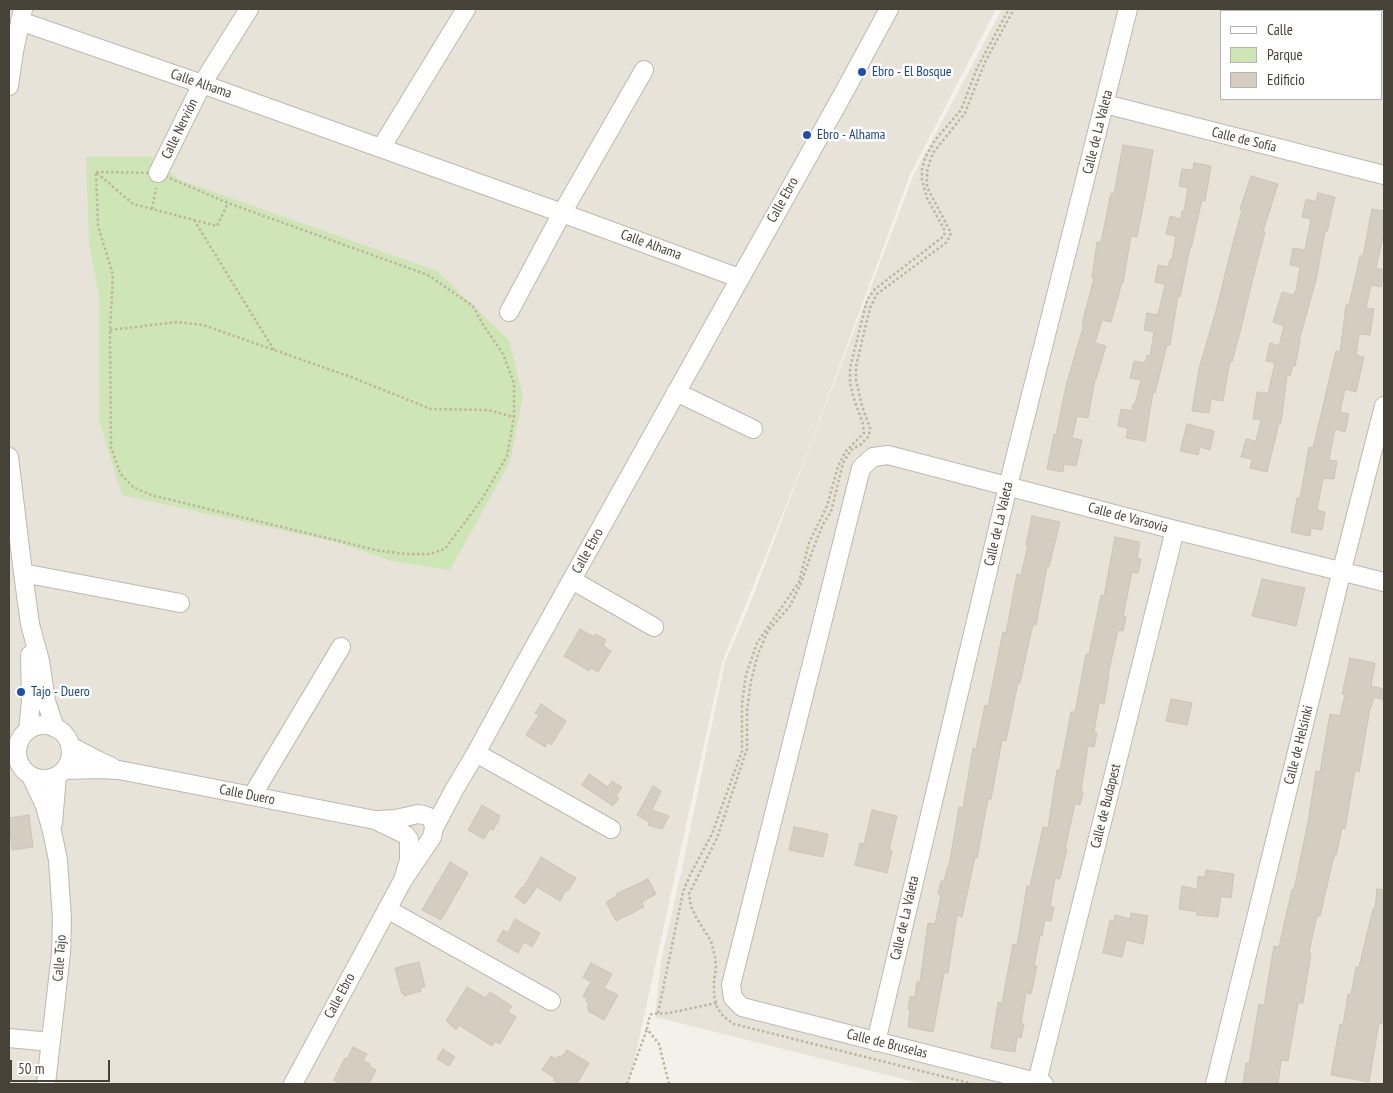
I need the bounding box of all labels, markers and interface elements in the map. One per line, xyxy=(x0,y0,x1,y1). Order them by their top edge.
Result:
legend xyxy=(1220,10,1383,100)
text: Calle xyxy=(1267,20,1293,39)
text: Parque xyxy=(1267,45,1303,64)
place label: Ebro - El Bosque xyxy=(872,64,951,80)
street label: Calle Alhama xyxy=(168,66,234,102)
marker: Ebro - El Bosque xyxy=(856,66,868,78)
text: Edificio xyxy=(1267,70,1305,89)
street label: Calle de La Valeta xyxy=(1079,88,1117,176)
street label: Calle Nervión xyxy=(158,96,202,162)
street label: Calle de Sofía xyxy=(1210,124,1278,156)
place label: Ebro - Alhama xyxy=(817,127,885,143)
marker: Ebro - Alhama xyxy=(801,129,813,141)
street label: Calle Ebro xyxy=(764,174,802,226)
street label: Calle Alhama xyxy=(618,226,684,264)
street label: Calle de La Valeta xyxy=(981,480,1017,568)
street label: Calle de Varsovia xyxy=(1086,499,1170,537)
street label: Calle Ebro xyxy=(569,525,607,577)
place label: Tajo - Duero xyxy=(31,684,90,700)
marker: Tajo - Duero xyxy=(15,686,27,698)
street label: Calle de Helsinki xyxy=(1281,704,1317,786)
street label: Calle de Budapest xyxy=(1087,762,1125,850)
street label: Calle Duero xyxy=(218,781,276,809)
street label: Calle de La Valeta xyxy=(887,874,923,962)
street label: Calle Tajo xyxy=(50,934,70,982)
street label: Calle Ebro xyxy=(321,970,359,1022)
street label: Calle de Bruselas xyxy=(845,1026,929,1062)
scale bar xyxy=(12,1050,112,1082)
text: 50 m xyxy=(18,1059,44,1078)

